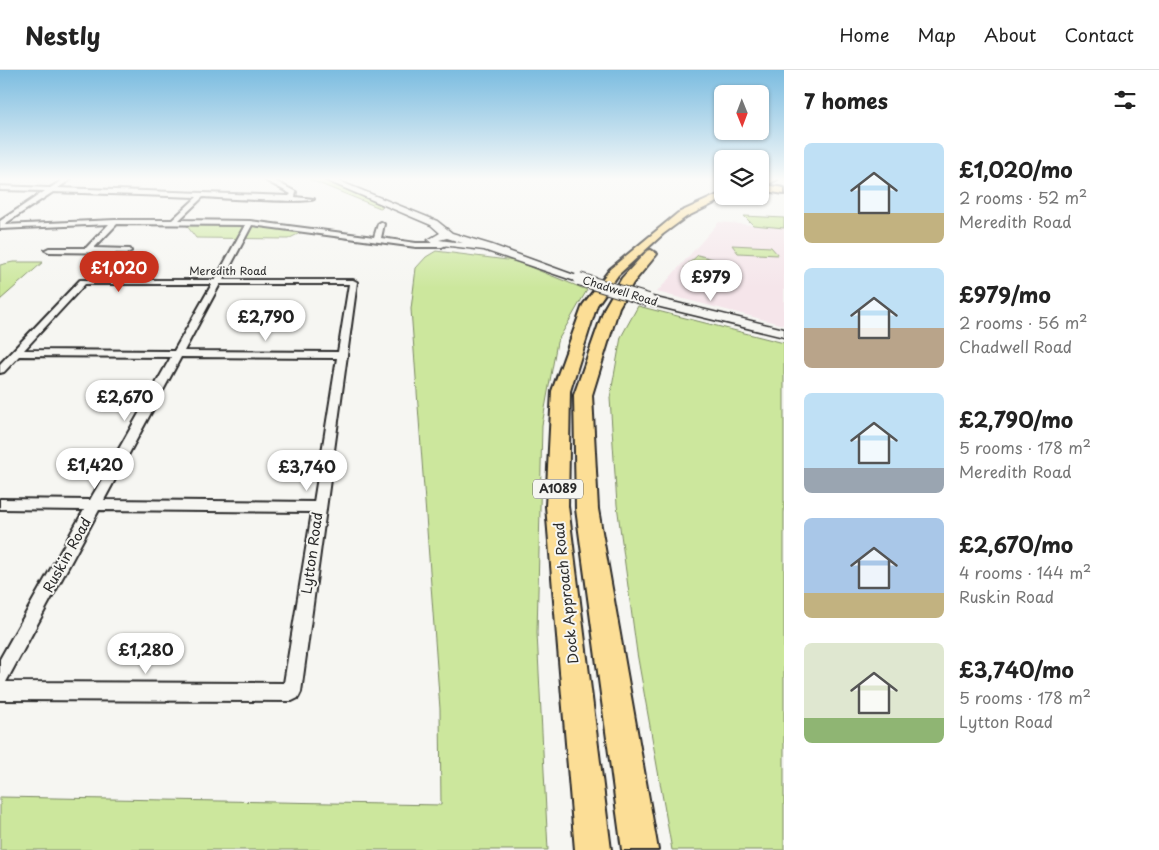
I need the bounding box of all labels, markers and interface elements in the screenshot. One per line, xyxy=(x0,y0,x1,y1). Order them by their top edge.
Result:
text: Nestly xyxy=(25,17,101,53)
text: Home xyxy=(839,21,889,48)
text: Map xyxy=(917,21,956,48)
text: About xyxy=(984,21,1036,48)
text: Contact xyxy=(1064,21,1134,48)
text: 7 homes xyxy=(804,84,888,116)
north arrow xyxy=(714,85,769,140)
map controls xyxy=(714,85,769,205)
icon: filters xyxy=(1111,86,1139,114)
button: layers xyxy=(714,150,769,205)
text: £1,020/mo xyxy=(959,153,1073,185)
icon: home xyxy=(844,163,904,223)
text: 2 rooms · 52 m² xyxy=(959,185,1087,209)
text: Meredith Road xyxy=(959,209,1072,233)
pin: £1,020 xyxy=(78,250,160,293)
text: £1,020 xyxy=(91,255,147,279)
pin: £979 xyxy=(681,260,741,302)
street label: Meredith Road xyxy=(189,262,267,279)
text: £979 xyxy=(691,264,731,288)
street label: Chadwell Road xyxy=(580,271,660,310)
text: £979/mo xyxy=(959,278,1051,310)
icon: home xyxy=(844,288,904,348)
pin: £2,790 xyxy=(225,300,307,342)
text: £2,790 xyxy=(238,304,294,328)
text: 2 rooms · 56 m² xyxy=(959,310,1088,334)
text: Chadwell Road xyxy=(959,334,1072,358)
pin: £2,670 xyxy=(84,380,166,422)
text: £2,670 xyxy=(97,384,153,408)
text: £2,790/mo xyxy=(959,403,1073,435)
icon: home xyxy=(844,413,904,473)
text: 5 rooms · 178 m² xyxy=(959,435,1091,459)
pin: £1,420 xyxy=(54,448,136,490)
pin: £3,740 xyxy=(266,450,348,492)
text: £1,420 xyxy=(67,452,123,476)
text: £3,740 xyxy=(278,454,336,478)
text: Meredith Road xyxy=(959,459,1072,483)
road number: A1089 xyxy=(533,479,583,498)
street label: Lytton Road xyxy=(295,511,328,595)
street label: Ruskin Road xyxy=(37,513,96,596)
street label: Dock Approach Road xyxy=(548,521,583,665)
text: £2,670/mo xyxy=(959,528,1073,560)
icon: home xyxy=(844,538,904,598)
text: 4 rooms · 144 m² xyxy=(959,560,1091,584)
text: Ruskin Road xyxy=(959,584,1054,608)
pin: £1,280 xyxy=(105,632,187,675)
text: £1,280 xyxy=(118,637,174,661)
text: £3,740/mo xyxy=(959,653,1074,685)
icon: home xyxy=(844,663,904,723)
text: 5 rooms · 178 m² xyxy=(959,685,1091,709)
text: Lytton Road xyxy=(959,709,1053,733)

